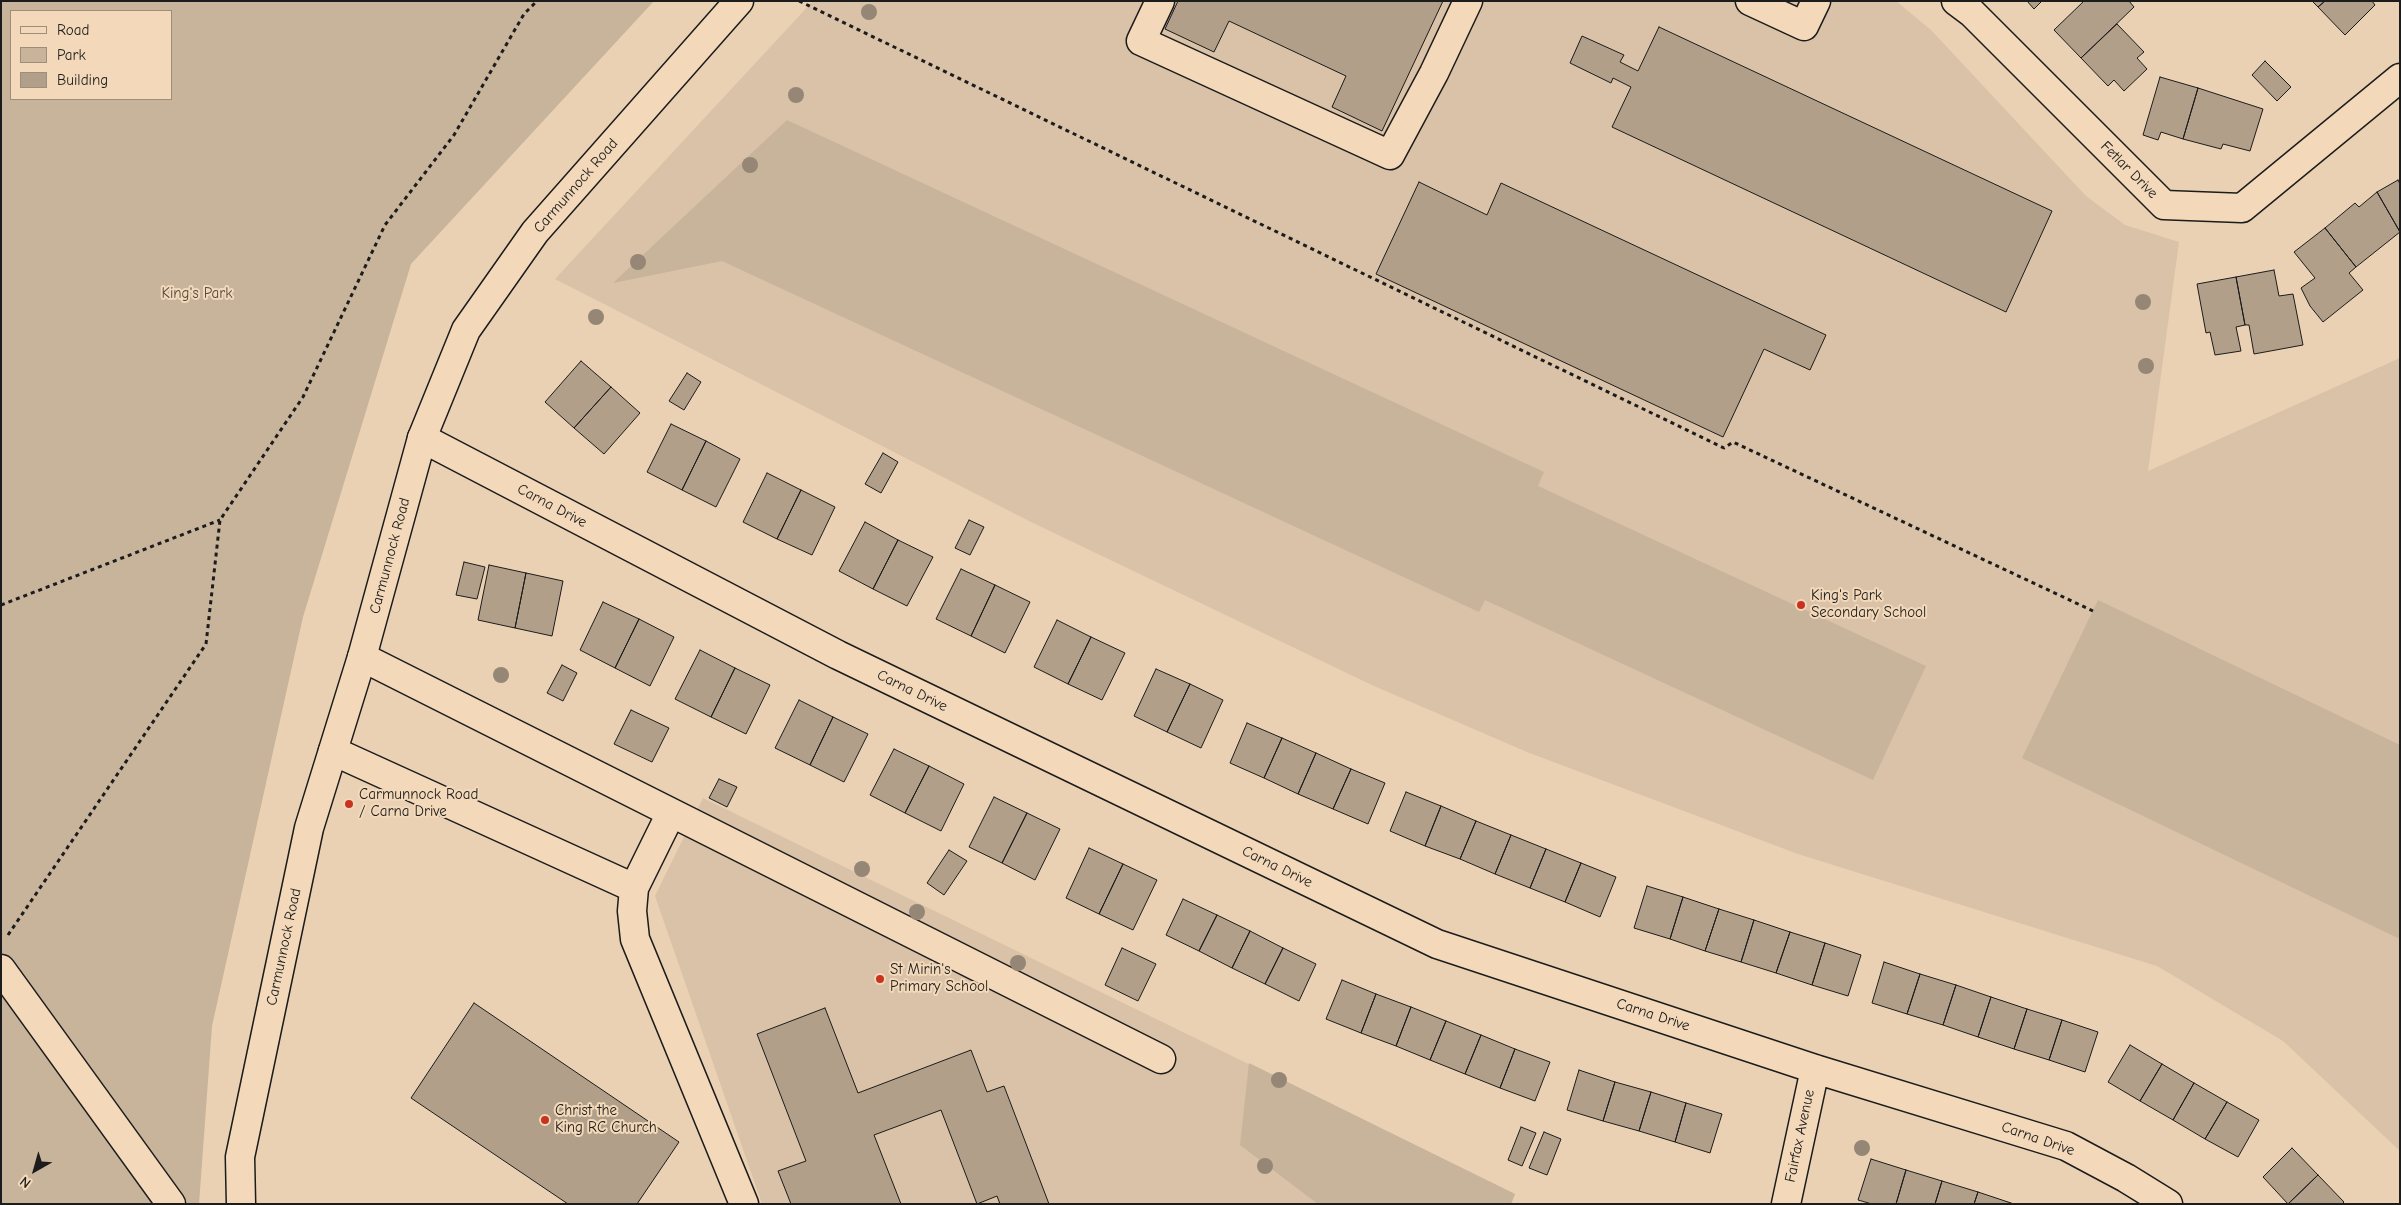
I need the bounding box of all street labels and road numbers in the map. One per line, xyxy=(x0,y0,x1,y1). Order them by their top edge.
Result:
street label: Carmunnock Road xyxy=(530,135,622,237)
street label: Fetlar Drive xyxy=(2097,138,2161,202)
street label: Carna Drive xyxy=(514,480,590,532)
street label: Carmunnock Road xyxy=(366,496,414,616)
street label: Carna Drive xyxy=(874,666,950,716)
street label: Carna Drive xyxy=(1239,842,1315,892)
street label: Carmunnock Road xyxy=(263,887,305,1007)
street label: Carna Drive xyxy=(1614,995,1692,1035)
street label: Fairfax Avenue xyxy=(1781,1088,1819,1184)
street label: Carna Drive xyxy=(1999,1118,2077,1160)

